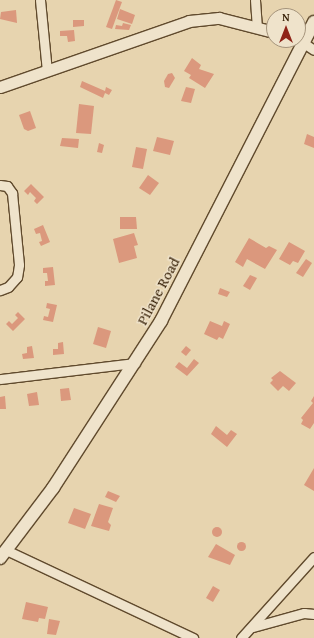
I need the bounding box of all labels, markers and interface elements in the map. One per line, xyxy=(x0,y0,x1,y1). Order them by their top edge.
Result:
north arrow xyxy=(266,8,306,48)
text: N xyxy=(282,9,290,25)
street label: Pilane Road xyxy=(133,254,183,328)

